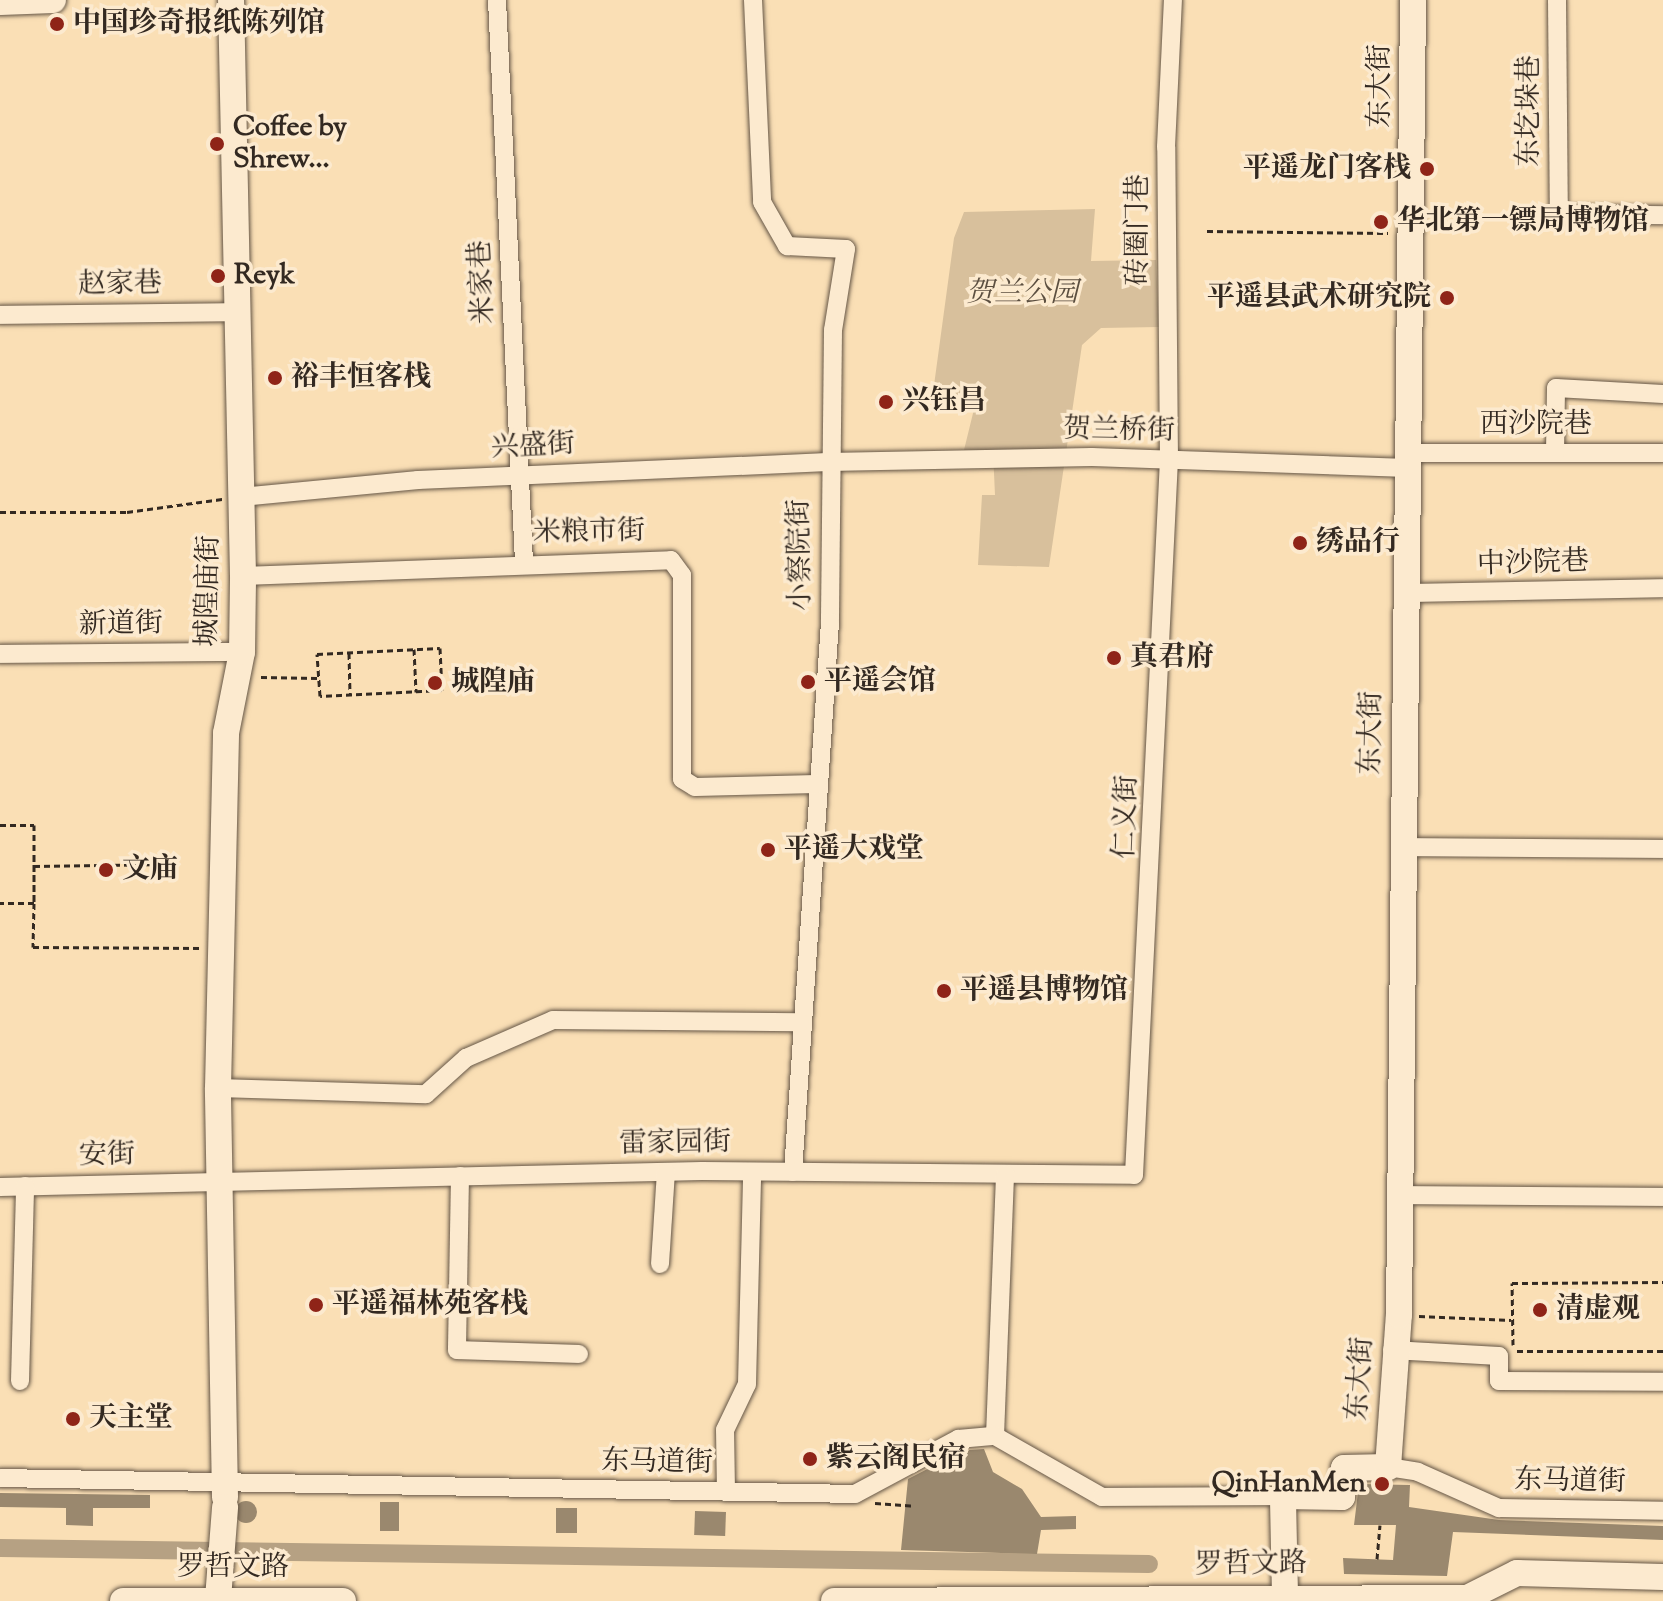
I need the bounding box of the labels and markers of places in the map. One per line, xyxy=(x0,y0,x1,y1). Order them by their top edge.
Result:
place label: 中国珍奇报纸陈列馆 xyxy=(73,7,325,41)
marker: 中国珍奇报纸陈列馆 xyxy=(48,15,66,33)
place label: Coffee by Shrew... xyxy=(233,111,347,177)
marker: Coffee by Shrew... xyxy=(208,135,226,153)
place label: 平遥龙门客栈 xyxy=(1243,152,1411,186)
marker: 平遥龙门客栈 xyxy=(1418,160,1436,178)
place label: 华北第一镖局博物馆 xyxy=(1397,205,1649,239)
marker: 华北第一镖局博物馆 xyxy=(1372,213,1390,231)
place label: Reyk xyxy=(234,259,295,293)
marker: Reyk xyxy=(209,267,227,285)
place label: 平遥县武术研究院 xyxy=(1207,281,1431,315)
marker: 平遥县武术研究院 xyxy=(1438,289,1456,307)
place label: 裕丰恒客栈 xyxy=(291,361,431,395)
marker: 裕丰恒客栈 xyxy=(266,369,284,387)
place label: 兴钰昌 xyxy=(902,385,986,419)
marker: 兴钰昌 xyxy=(877,393,895,411)
place label: 绣品行 xyxy=(1316,526,1400,560)
marker: 绣品行 xyxy=(1291,534,1309,552)
place label: 真君府 xyxy=(1130,641,1214,675)
marker: 真君府 xyxy=(1105,649,1123,667)
place label: 平遥会馆 xyxy=(824,665,936,699)
place label: 城隍庙 xyxy=(451,666,535,700)
marker: 平遥会馆 xyxy=(799,673,817,691)
marker: 城隍庙 xyxy=(426,674,444,692)
place label: 平遥大戏堂 xyxy=(784,833,924,867)
marker: 平遥大戏堂 xyxy=(759,841,777,859)
place label: 文庙 xyxy=(122,853,178,887)
marker: 文庙 xyxy=(97,861,115,879)
place label: 平遥县博物馆 xyxy=(960,974,1128,1008)
marker: 平遥县博物馆 xyxy=(935,982,953,1000)
place label: 平遥福林苑客栈 xyxy=(332,1288,528,1322)
place label: 清虚观 xyxy=(1556,1293,1640,1327)
marker: 平遥福林苑客栈 xyxy=(307,1296,325,1314)
marker: 清虚观 xyxy=(1531,1301,1549,1319)
place label: 天主堂 xyxy=(89,1402,173,1436)
marker: 天主堂 xyxy=(64,1410,82,1428)
place label: 紫云阁民宿 xyxy=(826,1442,966,1476)
marker: 紫云阁民宿 xyxy=(801,1450,819,1468)
place label: QinHanMen xyxy=(1211,1467,1366,1501)
marker: QinHanMen xyxy=(1373,1475,1391,1493)

